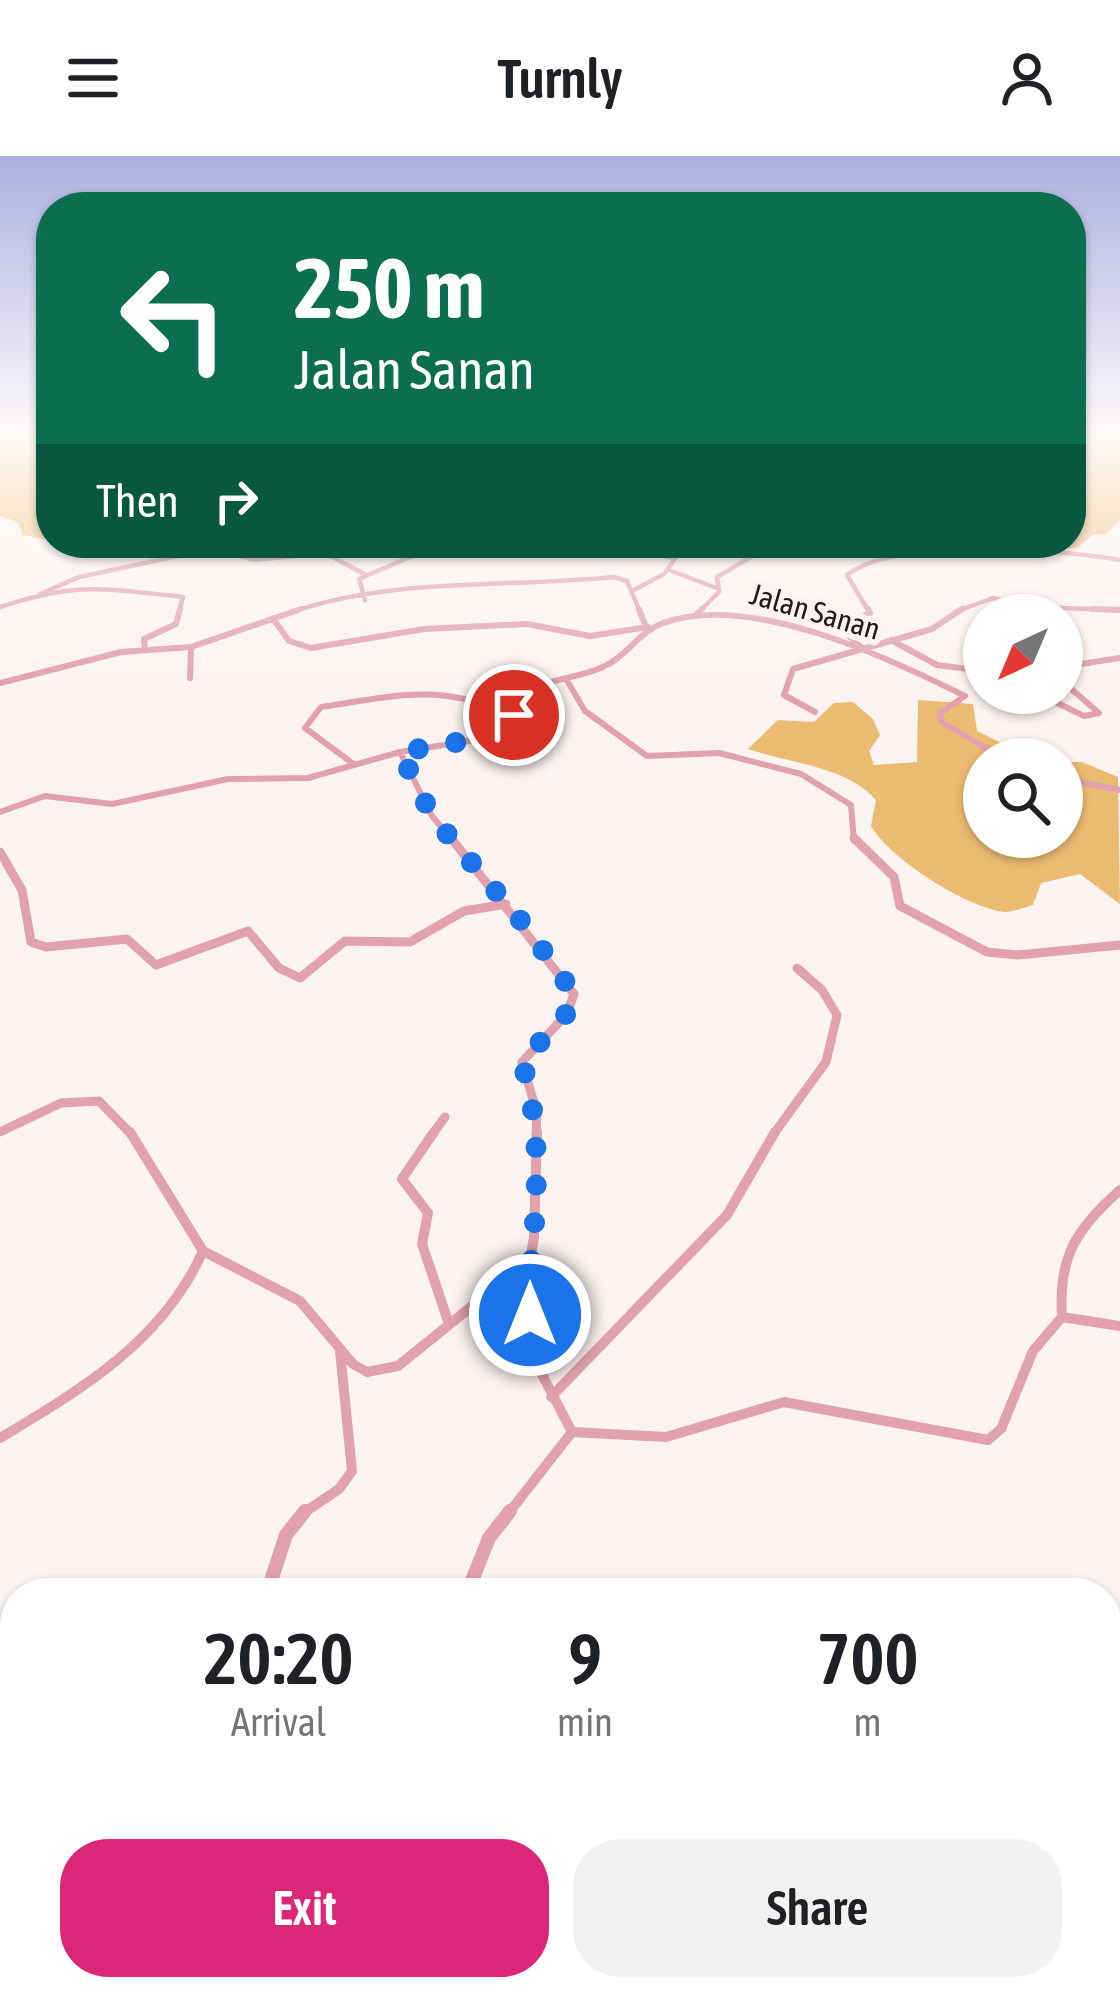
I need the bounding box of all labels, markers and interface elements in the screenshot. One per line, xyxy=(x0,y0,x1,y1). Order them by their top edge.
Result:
icon: menu xyxy=(60,45,126,111)
icon: person xyxy=(994,45,1060,111)
text: Turnly xyxy=(497,48,623,109)
icon: left xyxy=(96,240,252,396)
text: 250 m xyxy=(294,240,484,336)
text: Jalan Sanan xyxy=(294,339,535,400)
icon: right xyxy=(203,468,269,534)
text: Then xyxy=(96,475,179,527)
street label: Jalan Sanan xyxy=(746,576,884,646)
north arrow xyxy=(963,594,1083,714)
map controls xyxy=(963,594,1083,858)
pin xyxy=(463,664,565,766)
icon: arrive xyxy=(481,682,547,748)
button: search xyxy=(963,738,1083,858)
position arrow xyxy=(467,1252,593,1378)
text: 20:20 xyxy=(204,1617,353,1699)
text: 9 xyxy=(568,1617,602,1699)
text: 700 xyxy=(817,1617,918,1699)
text: Arrival xyxy=(231,1700,326,1744)
text: min xyxy=(557,1700,613,1744)
text: m xyxy=(853,1700,882,1744)
button: Exit xyxy=(60,1839,549,1977)
button: Share xyxy=(573,1839,1062,1977)

